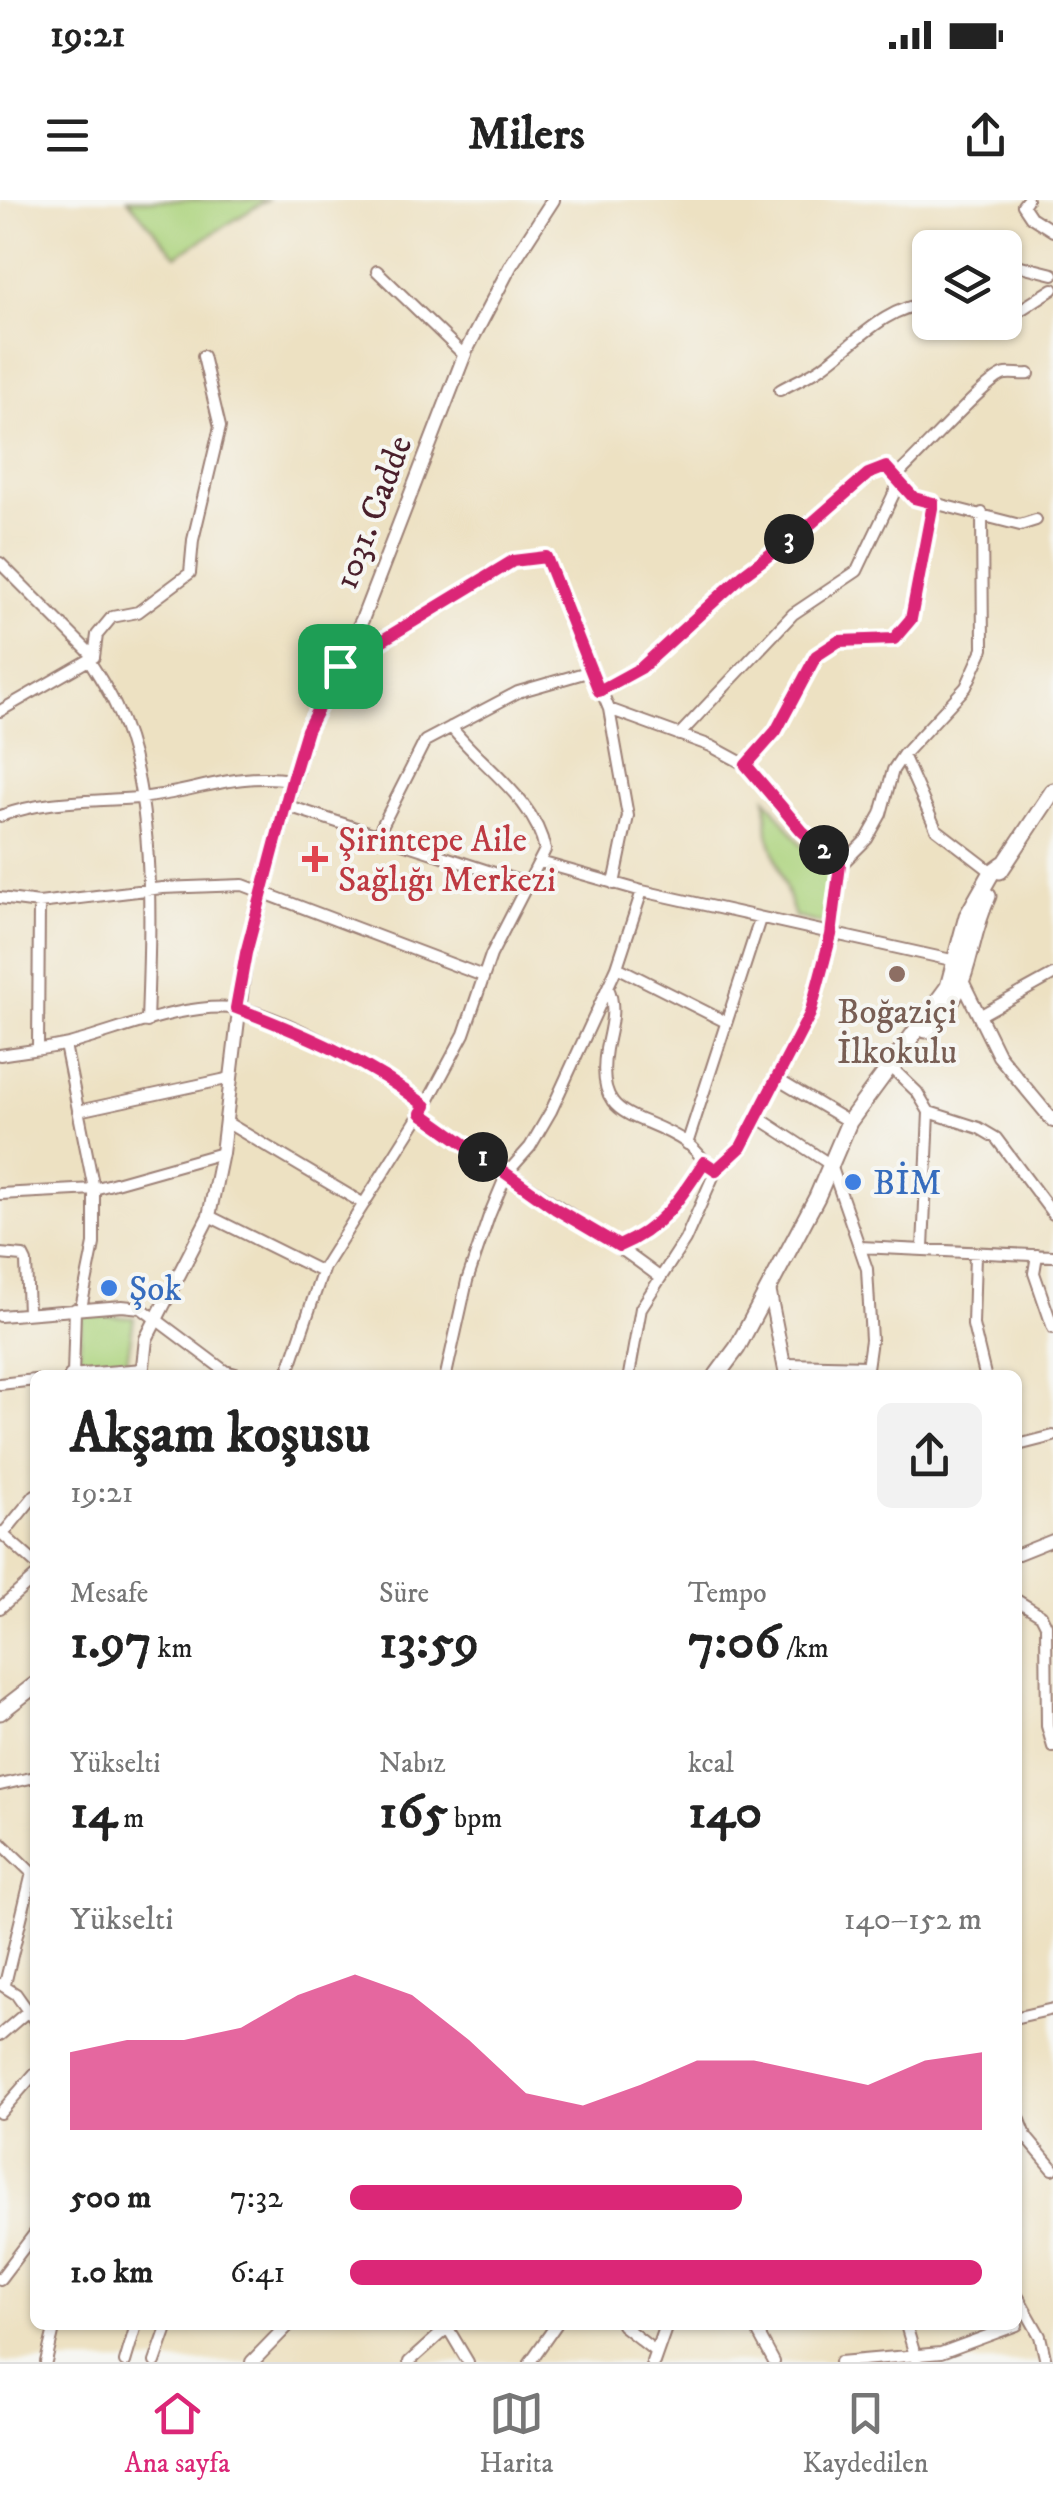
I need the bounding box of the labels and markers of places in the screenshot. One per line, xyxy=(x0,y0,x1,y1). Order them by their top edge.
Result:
pin: 3 xyxy=(764,514,814,564)
pin xyxy=(298,624,383,709)
place label: Şirintepe Aile Sağlığı Merkezi xyxy=(338,819,556,903)
pin: 2 xyxy=(799,825,849,875)
marker: Şirintepe Aile Sağlığı Merkezi xyxy=(302,846,328,872)
marker: Boğaziçi İlkokulu xyxy=(886,963,908,985)
place label: Boğaziçi İlkokulu xyxy=(837,991,957,1075)
pin: 1 xyxy=(458,1132,508,1182)
place label: BİM xyxy=(873,1161,942,1206)
marker: BİM xyxy=(842,1171,864,1193)
place label: Şok xyxy=(129,1268,182,1312)
marker: Şok xyxy=(98,1277,120,1299)

